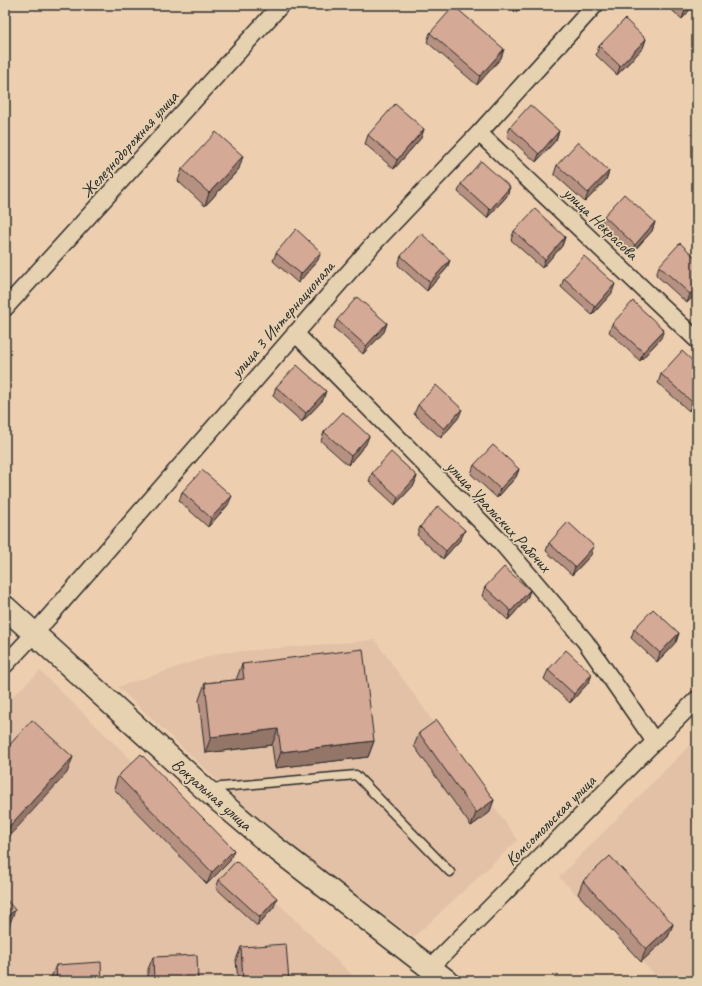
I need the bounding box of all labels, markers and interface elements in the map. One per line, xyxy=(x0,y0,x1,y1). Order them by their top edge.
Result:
street label: Железнодорожная улица xyxy=(76,85,185,203)
street label: улица Некрасова xyxy=(558,182,644,265)
street label: улица 3 Интернационала xyxy=(225,255,340,383)
street label: улица Уральских Рабочих xyxy=(441,455,557,577)
street label: Вокзальная улица xyxy=(166,754,257,837)
street label: Комсомольская улица xyxy=(501,770,601,870)

